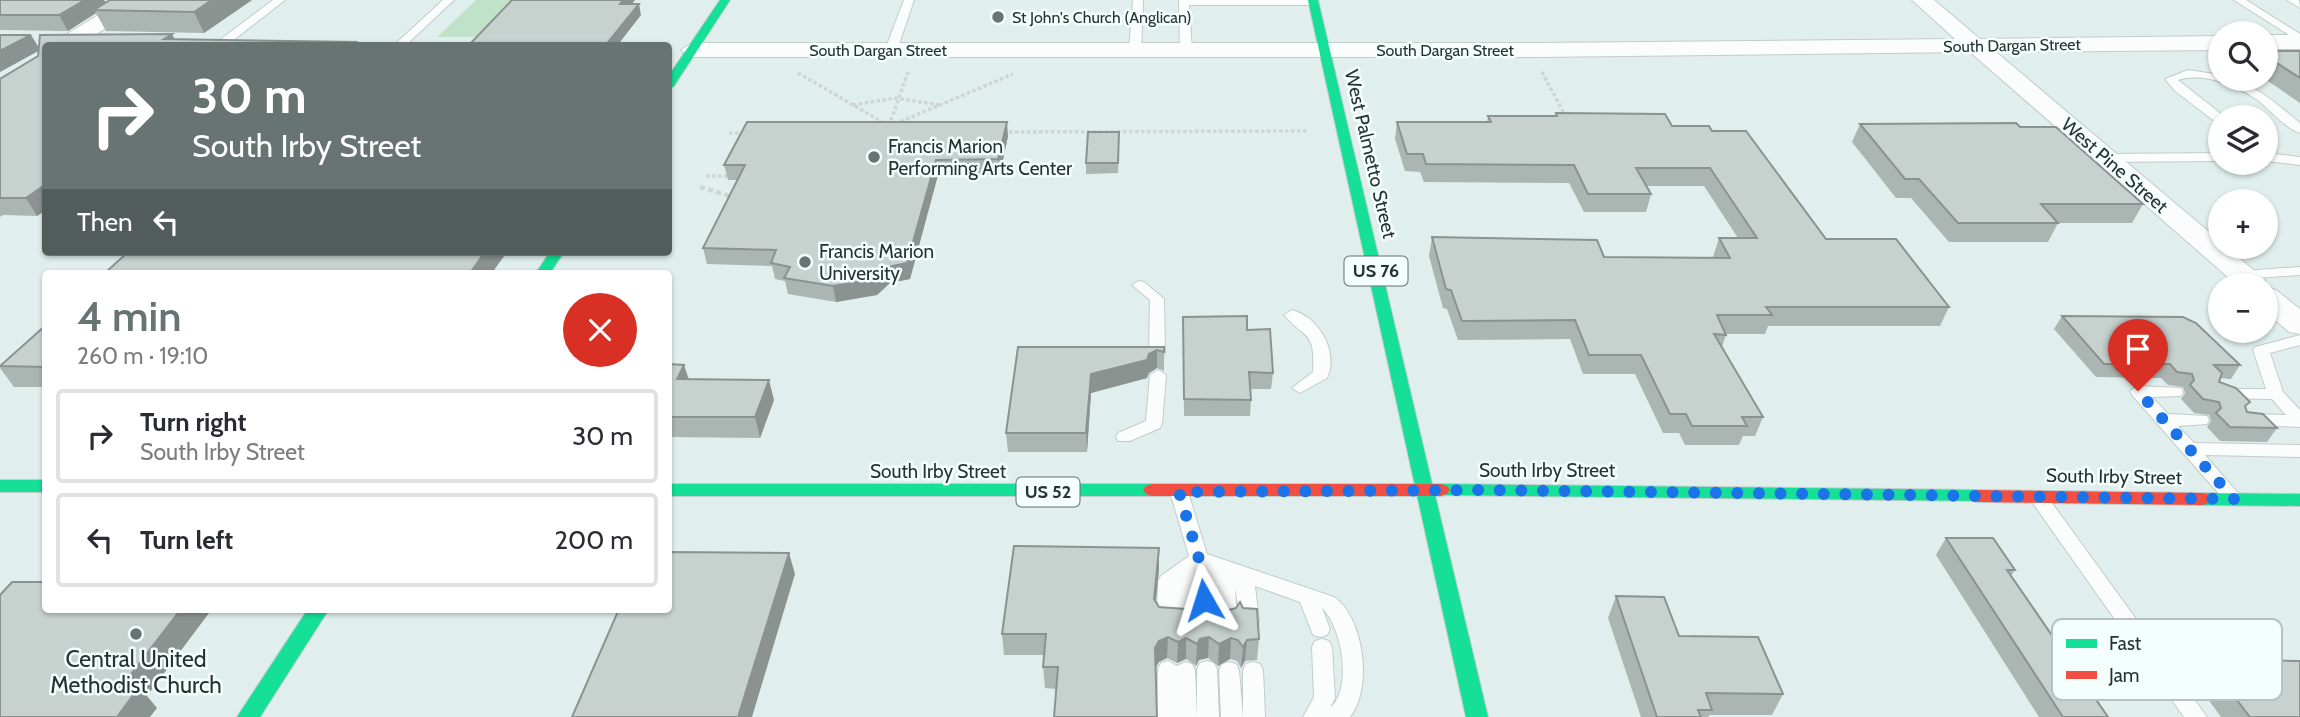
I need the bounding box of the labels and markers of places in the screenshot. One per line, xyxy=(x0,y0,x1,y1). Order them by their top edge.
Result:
place label: St John's Church (Anglican) xyxy=(1012,8,1192,27)
marker: St John's Church (Anglican) xyxy=(990,9,1006,25)
place label: Francis Marion Performing Arts Center xyxy=(888,135,1072,180)
marker: Francis Marion Performing Arts Center xyxy=(866,149,882,165)
place label: Francis Marion University xyxy=(819,240,934,285)
marker: Francis Marion University xyxy=(797,254,813,270)
pin xyxy=(2108,319,2168,391)
marker: Central United Methodist Church xyxy=(128,626,144,642)
place label: Central United Methodist Church xyxy=(50,645,222,699)

